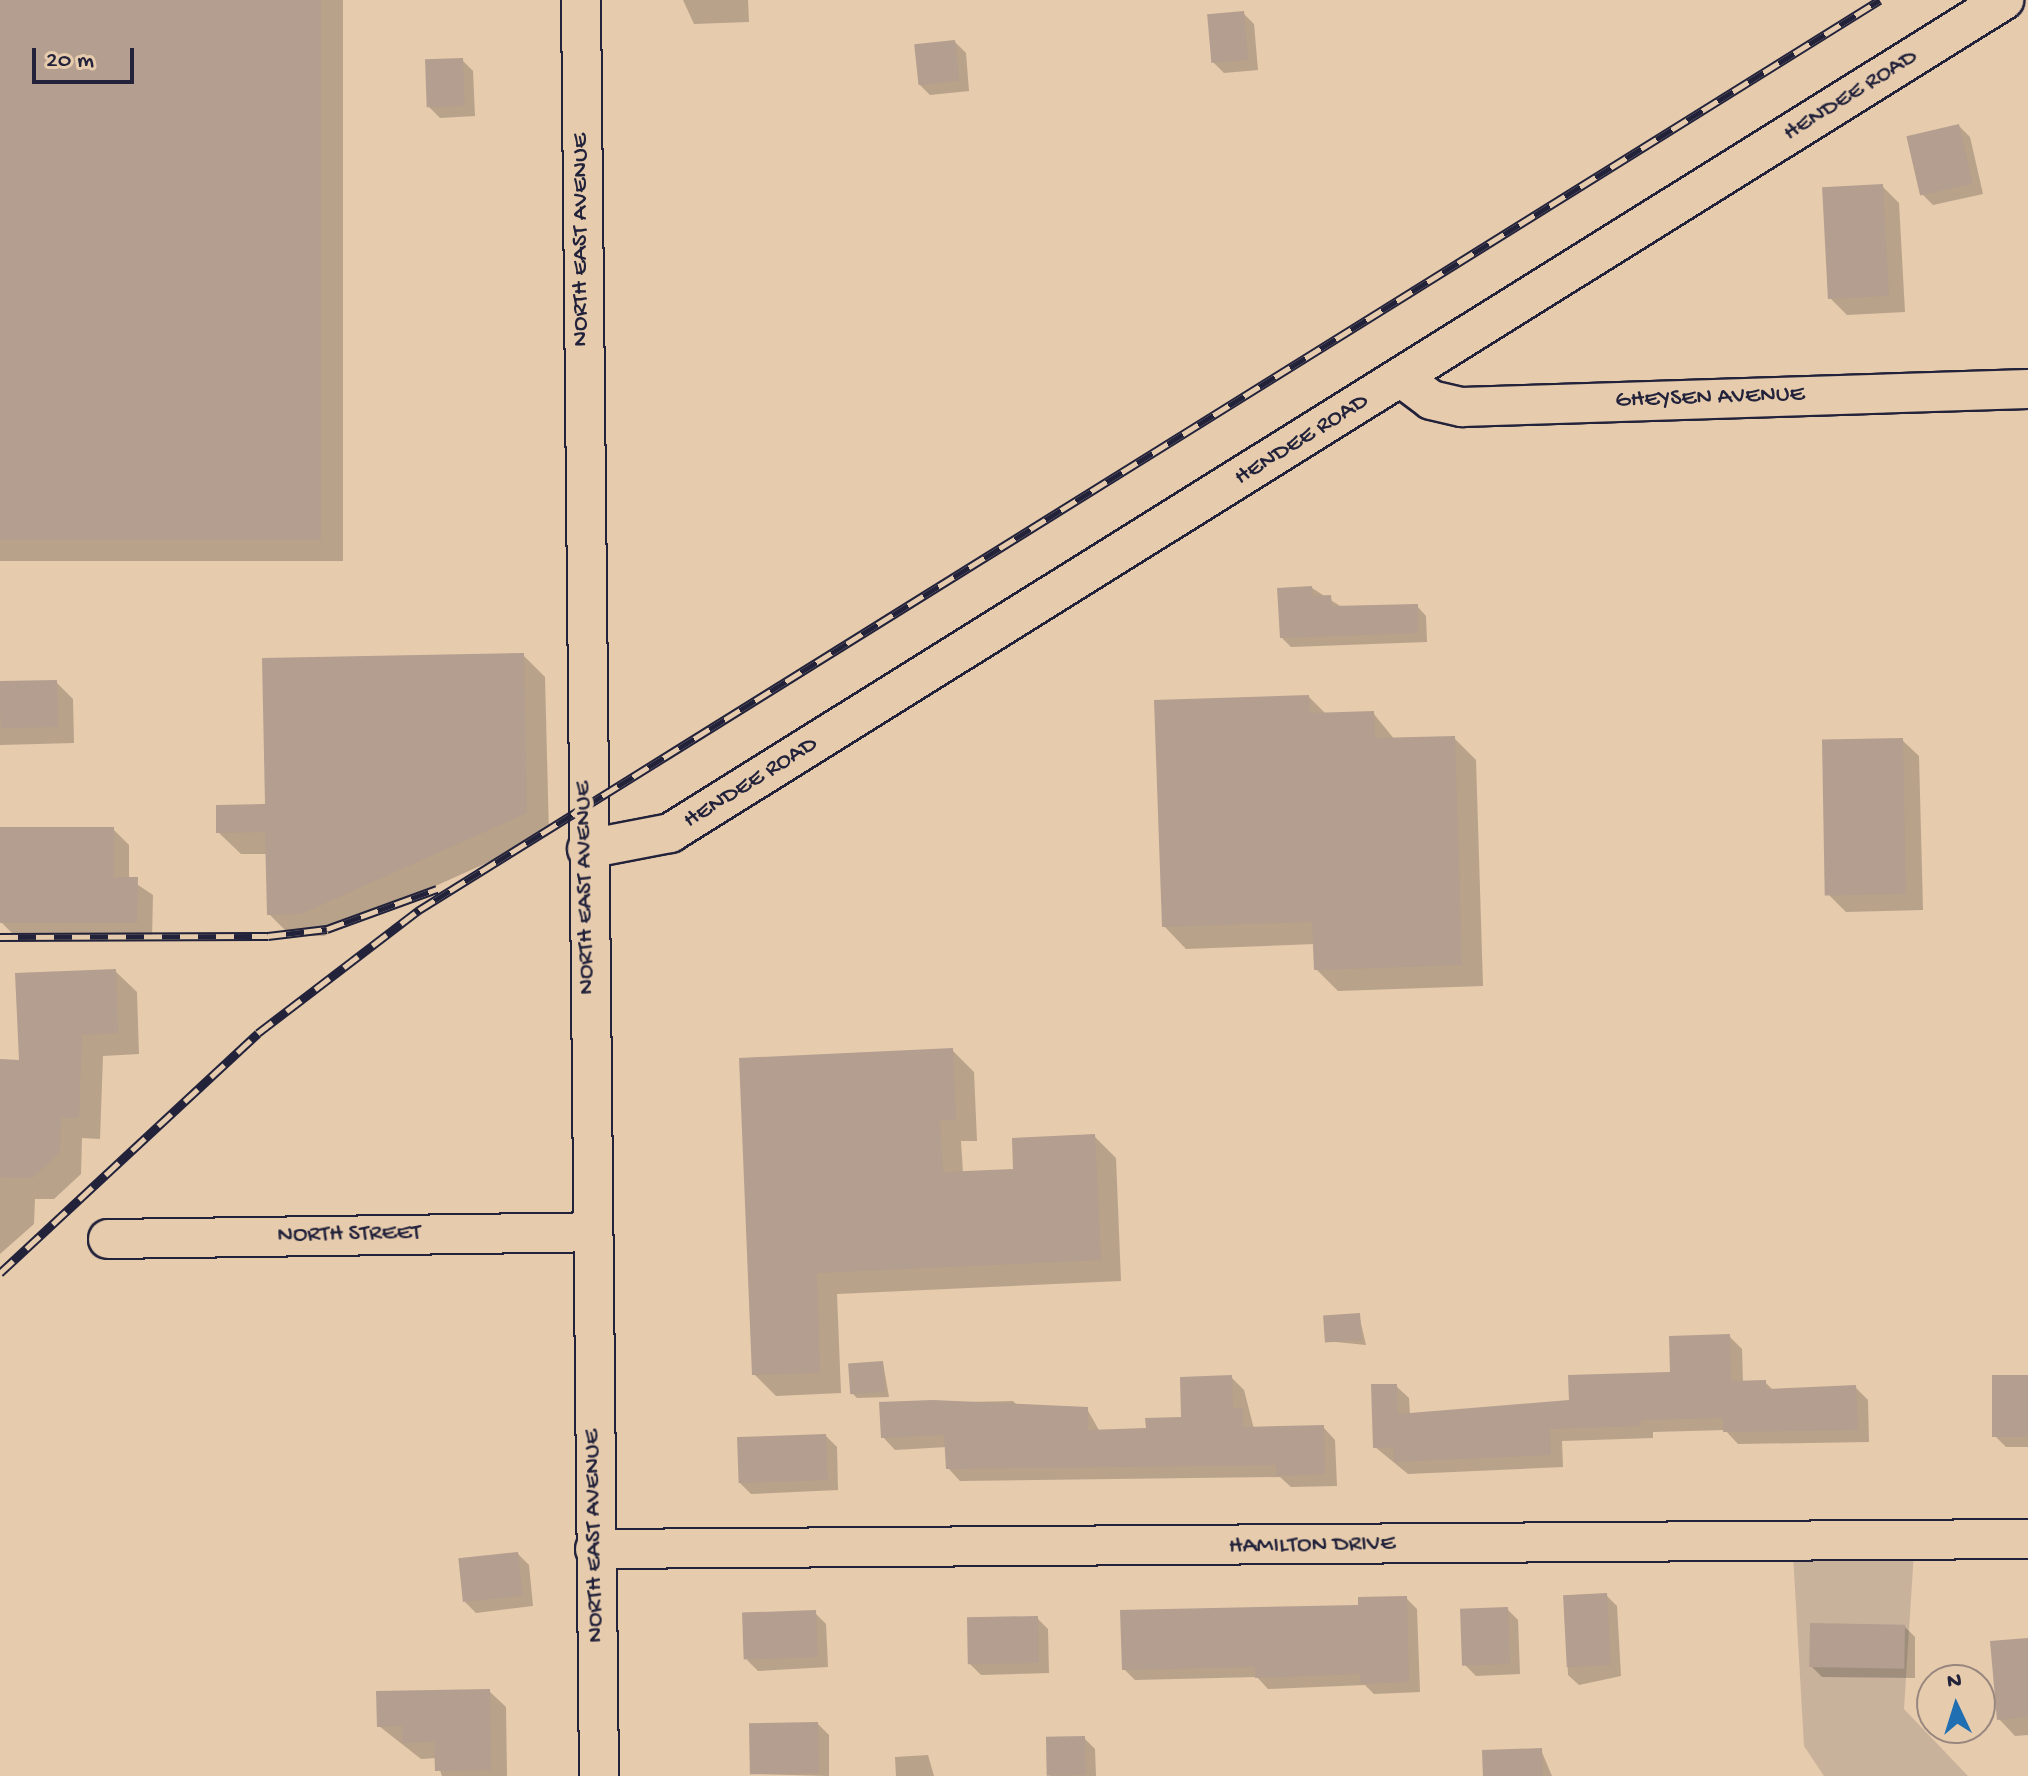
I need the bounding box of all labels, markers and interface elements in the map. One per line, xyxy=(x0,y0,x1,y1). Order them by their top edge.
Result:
scale bar xyxy=(36,32,138,82)
street label: HENDEE ROAD xyxy=(1779,43,1923,149)
text: 20 m xyxy=(46,47,94,76)
street label: NORTH EAST AVENUE xyxy=(568,133,596,347)
street label: GHEYSEN AVENUE xyxy=(1615,380,1805,416)
street label: HENDEE ROAD xyxy=(1230,387,1374,493)
street label: HENDEE ROAD xyxy=(679,730,823,836)
street label: NORTH EAST AVENUE xyxy=(570,781,602,995)
street label: NORTH STREET xyxy=(277,1219,421,1251)
street label: NORTH EAST AVENUE xyxy=(579,1429,611,1643)
street label: HAMILTON DRIVE xyxy=(1229,1530,1395,1562)
north arrow xyxy=(1916,1664,1996,1744)
text: N xyxy=(1946,1669,1963,1696)

